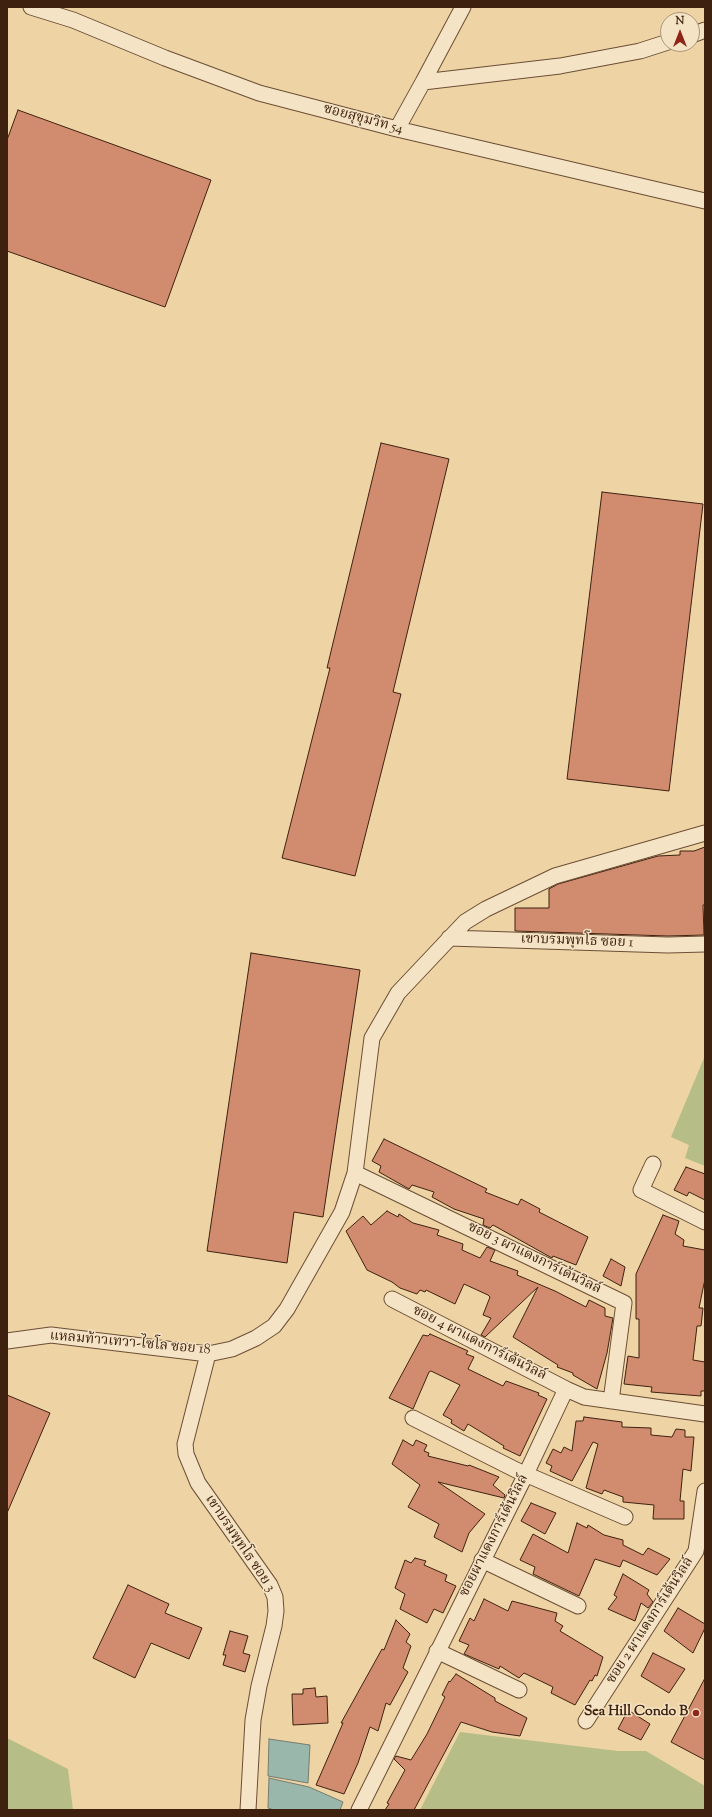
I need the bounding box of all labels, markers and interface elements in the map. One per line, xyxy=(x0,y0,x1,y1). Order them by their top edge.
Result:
north arrow xyxy=(660,12,700,52)
text: N xyxy=(676,13,684,29)
street label: ซอยสุขุมวิท 54 xyxy=(321,101,405,139)
street label: เขาบรมพุทโธ ซอย 1 xyxy=(520,932,634,952)
street label: ซอย 3 ผาแดงการ์เด้นวิลล์ xyxy=(464,1219,604,1299)
street label: ซอย 4 ผาแดงการ์เด้นวิลล์ xyxy=(409,1303,549,1385)
street label: แหลมท้าวเทวา-ไซโล ซอย 18 xyxy=(49,1329,211,1359)
street label: ซอยผาแดงการ์เด้นวิลล์ xyxy=(457,1472,533,1600)
street label: เขาบรมพุทโธ ซอย 3 xyxy=(200,1492,278,1596)
street label: ซอย 2 ผาแดงการ์เด้นวิลล์ xyxy=(604,1555,698,1687)
place label: Sea Hill Condo B xyxy=(584,1705,688,1721)
marker: Sea Hill Condo B xyxy=(691,1708,701,1718)

